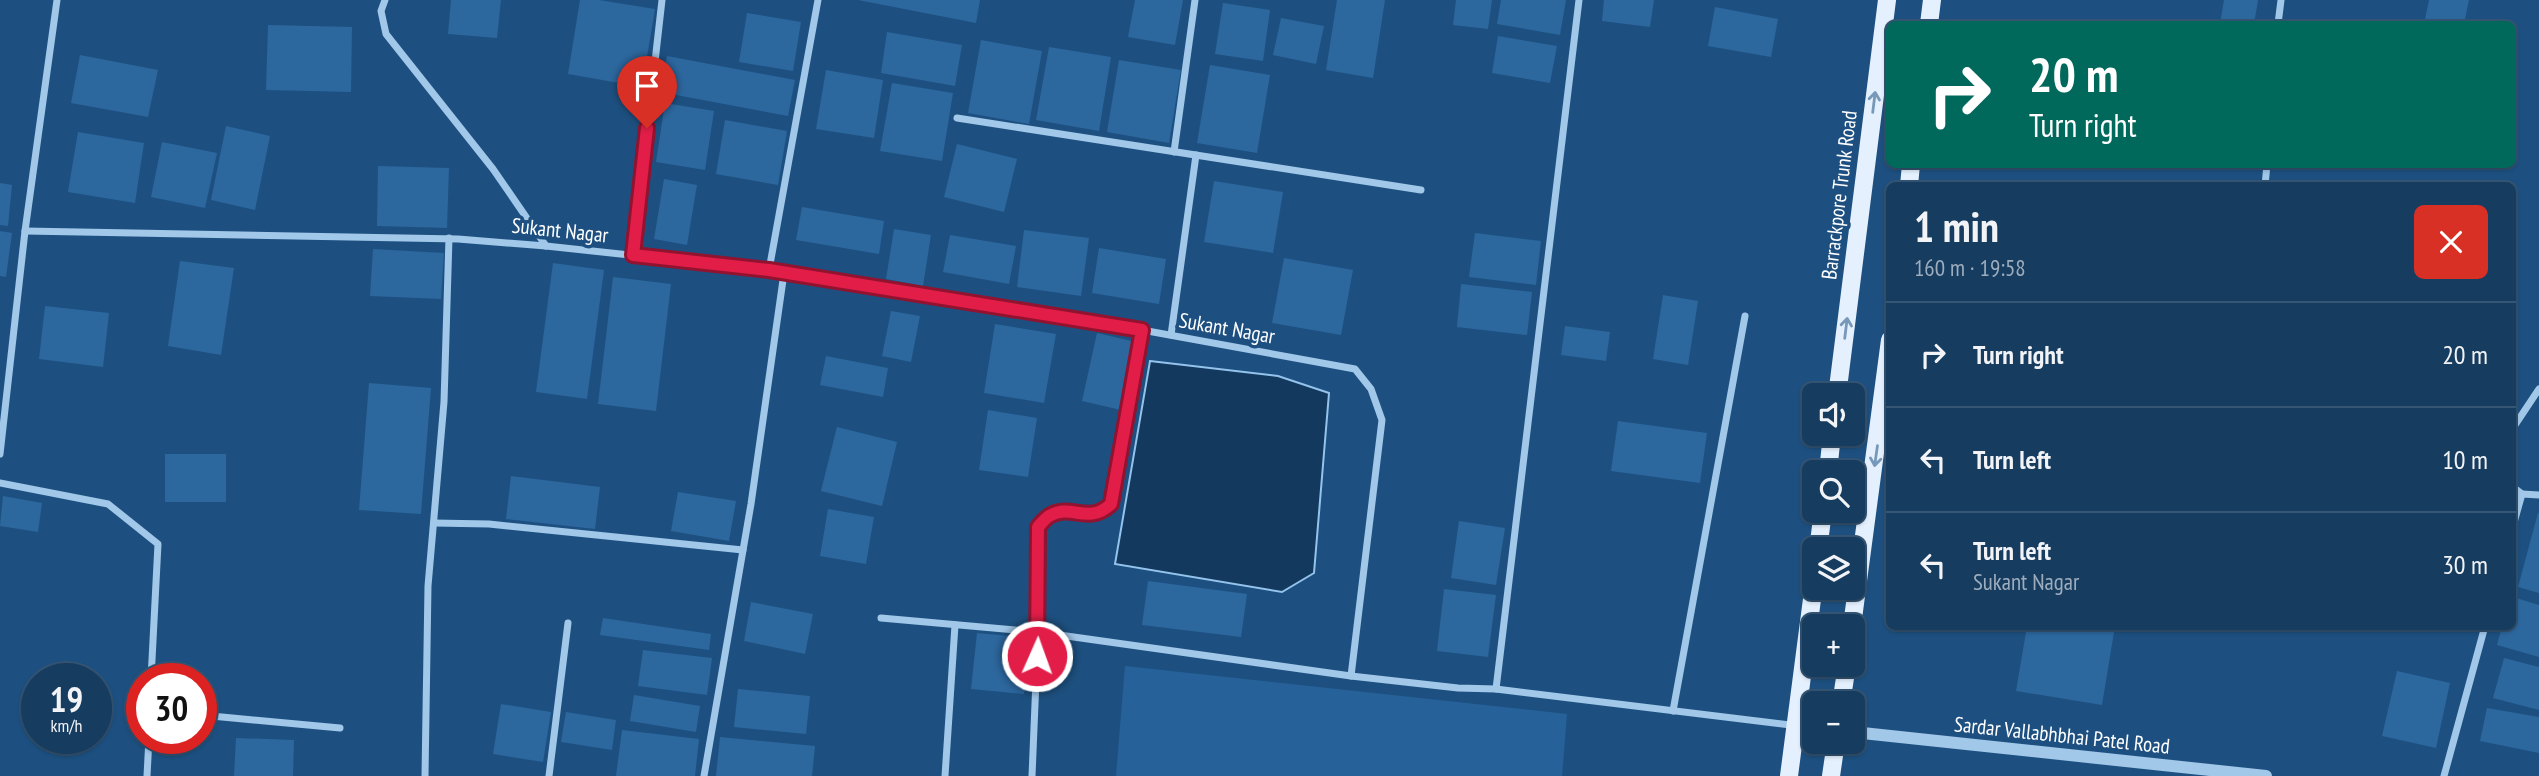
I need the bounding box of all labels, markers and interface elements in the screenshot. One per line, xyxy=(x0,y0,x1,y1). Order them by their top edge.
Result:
text: 20 m xyxy=(2029,42,2118,106)
icon: right xyxy=(1914,49,2005,140)
pin xyxy=(617,56,677,128)
icon: arrive xyxy=(628,67,666,105)
one-way arrow xyxy=(1868,91,1881,114)
text: Turn right xyxy=(2029,104,2137,146)
street label: Barrackpore Trunk Road xyxy=(1815,109,1863,281)
text: 1 min xyxy=(1914,199,1999,254)
button: close xyxy=(2414,205,2488,279)
street label: Sukant Nagar xyxy=(510,212,610,249)
text: 160 m · 19:58 xyxy=(1914,253,2026,282)
street label: Sukant Nagar xyxy=(1177,306,1277,350)
one-way arrow xyxy=(1839,317,1852,340)
icon: right xyxy=(1914,336,1952,374)
text: Turn right xyxy=(1973,338,2064,371)
text: 20 m xyxy=(2442,338,2488,371)
map controls xyxy=(1802,383,1865,754)
button: sound xyxy=(1802,383,1865,446)
icon: left xyxy=(1914,441,1952,479)
text: Turn left xyxy=(1973,443,2051,476)
text: 10 m xyxy=(2442,443,2488,476)
one-way arrow xyxy=(1869,444,1882,467)
button: search xyxy=(1802,460,1865,523)
text: Turn left xyxy=(1973,534,2051,567)
button: layers xyxy=(1802,537,1865,600)
icon: left xyxy=(1914,546,1952,584)
text: 30 m xyxy=(2442,548,2488,581)
text: Sukant Nagar xyxy=(1973,567,2079,596)
button: + xyxy=(1802,614,1865,677)
position arrow xyxy=(1000,619,1074,693)
speed limit sign: 30 xyxy=(126,663,217,754)
text: 19 xyxy=(50,676,83,722)
button: − xyxy=(1802,691,1865,754)
street label: Sardar Vallabhbhai Patel Road xyxy=(1953,710,2171,760)
text: km/h xyxy=(51,714,82,737)

